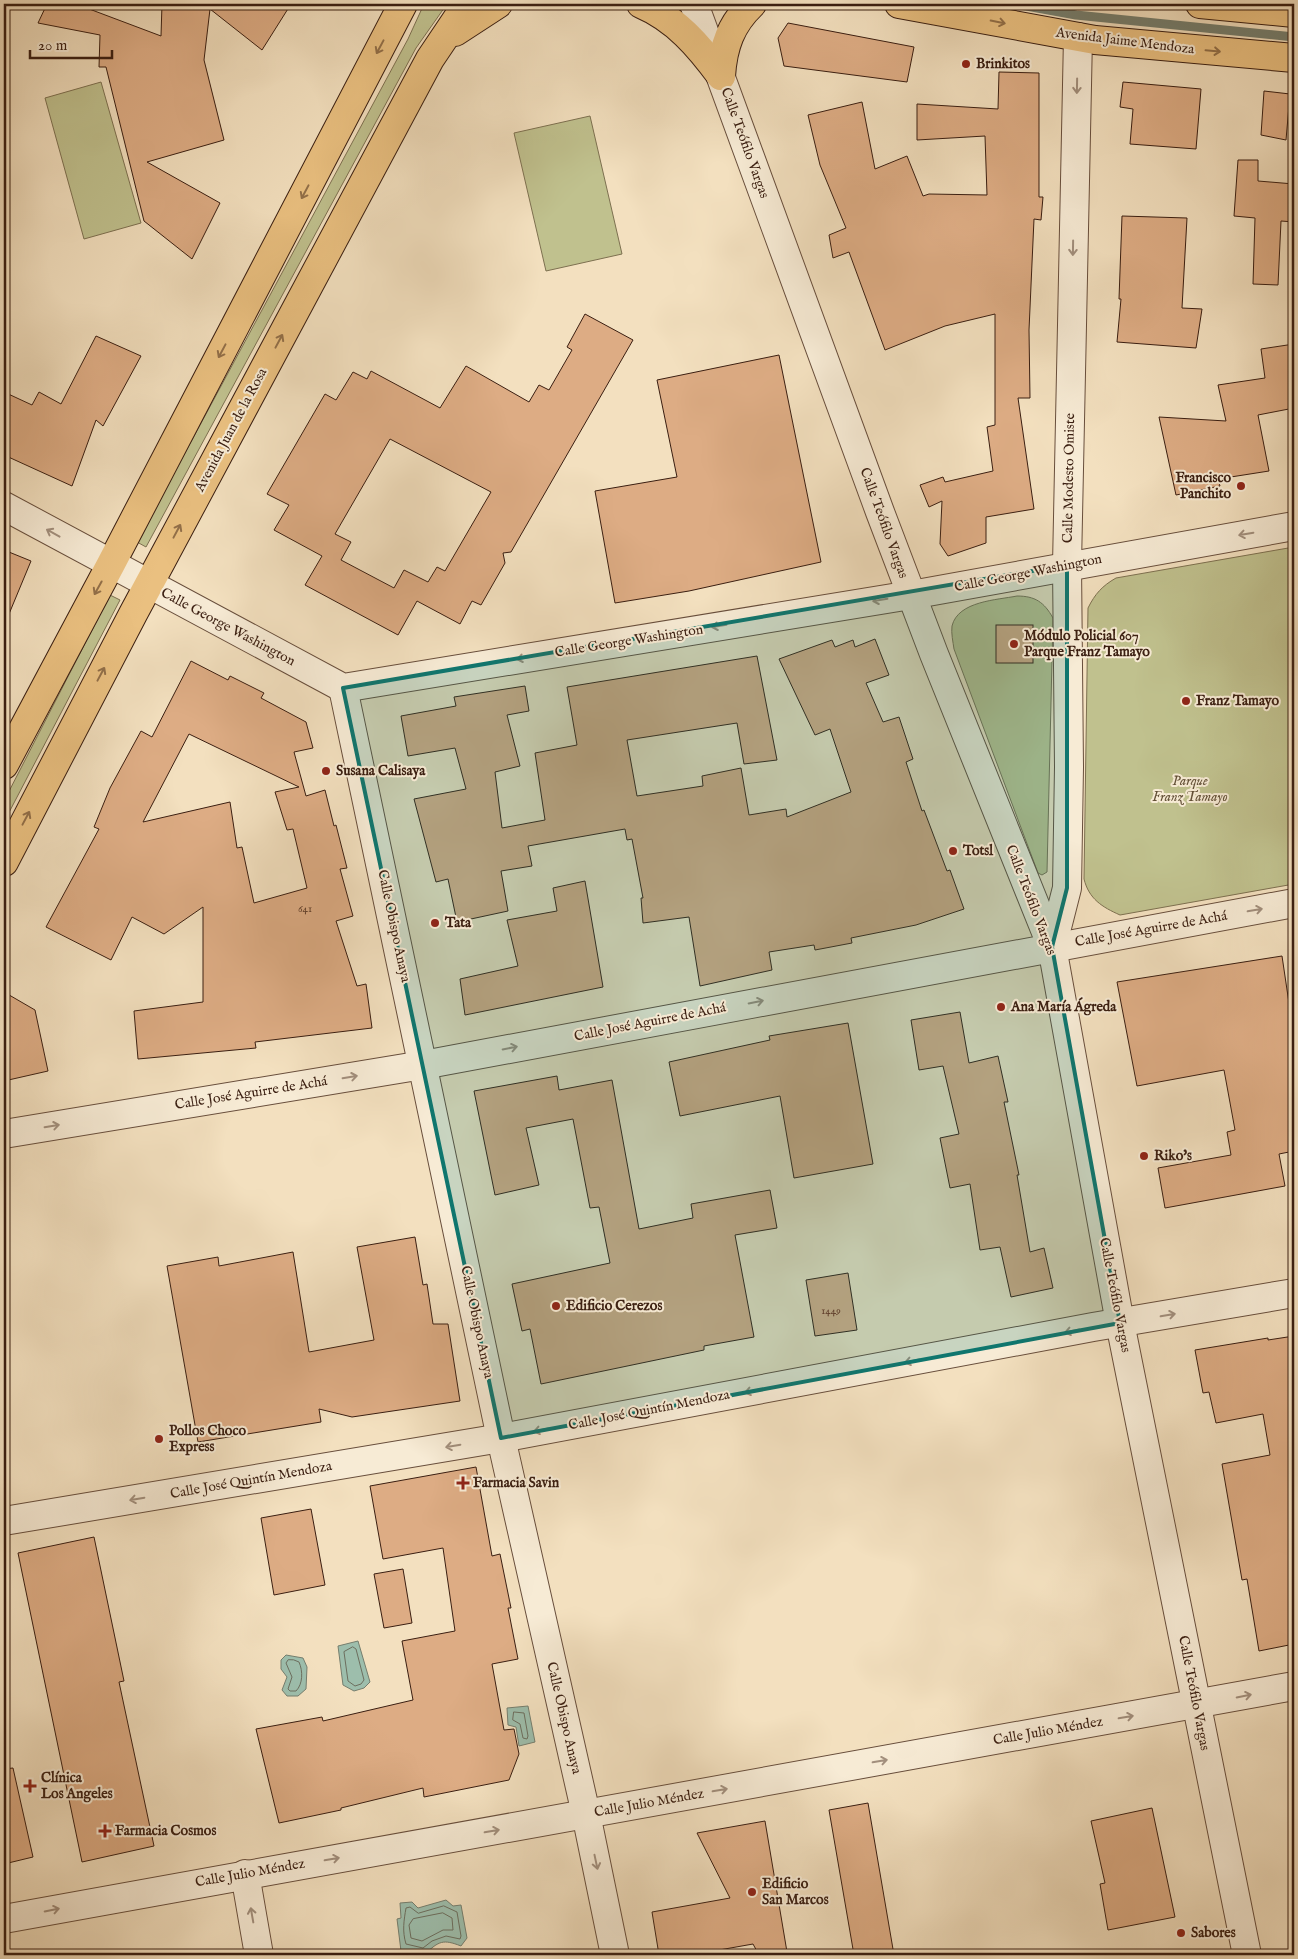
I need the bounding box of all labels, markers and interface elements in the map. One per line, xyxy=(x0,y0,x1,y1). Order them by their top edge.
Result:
one-way arrow xyxy=(990,18,1006,28)
street label: Avenida Jaime Mendoza xyxy=(1054,23,1196,59)
scale bar xyxy=(30,28,112,60)
text: 20 m xyxy=(38,36,68,55)
one-way arrow xyxy=(375,40,385,55)
one-way arrow xyxy=(1205,46,1221,56)
place label: Brinkitos xyxy=(976,55,1030,73)
marker: Brinkitos xyxy=(960,58,972,70)
one-way arrow xyxy=(1072,78,1082,94)
street label: Calle Teófilo Vargas xyxy=(717,85,773,201)
one-way arrow xyxy=(300,184,310,199)
one-way arrow xyxy=(1069,240,1078,256)
one-way arrow xyxy=(275,334,284,349)
one-way arrow xyxy=(217,343,226,358)
street label: Avenida Juan de la Rosa xyxy=(190,364,272,496)
street label: Calle Modesto Omiste xyxy=(1059,412,1079,543)
street label: Calle Teófilo Vargas xyxy=(856,465,912,581)
place label: Francisco Panchito xyxy=(1175,469,1231,503)
marker: Francisco Panchito xyxy=(1235,480,1247,492)
one-way arrow xyxy=(172,523,182,538)
one-way arrow xyxy=(46,528,61,537)
one-way arrow xyxy=(1239,530,1255,540)
street label: Calle George Washington xyxy=(953,550,1104,596)
one-way arrow xyxy=(93,581,103,596)
street label: Calle George Washington xyxy=(158,584,299,670)
one-way arrow xyxy=(872,595,888,605)
street label: Calle George Washington xyxy=(554,620,705,662)
one-way arrow xyxy=(712,622,728,632)
place label: Módulo Policial 607 Parque Franz Tamayo xyxy=(1024,627,1150,661)
marker: Módulo Policial 607 Parque Franz Tamayo xyxy=(1008,638,1020,650)
one-way arrow xyxy=(517,654,533,664)
one-way arrow xyxy=(96,667,106,682)
place label: Franz Tamayo xyxy=(1196,692,1279,710)
marker: Franz Tamayo xyxy=(1180,695,1192,707)
place label: Susana Calisaya xyxy=(336,762,426,780)
marker: Susana Calisaya xyxy=(320,765,332,777)
park label: Parque Franz Tamayo xyxy=(1152,772,1228,806)
one-way arrow xyxy=(21,811,31,826)
place label: Totsl xyxy=(962,842,994,860)
street label: Calle Teófilo Vargas xyxy=(1002,842,1060,958)
marker: Totsl xyxy=(947,845,959,857)
street label: Calle Obispo Anaya xyxy=(373,868,415,985)
house number: 641 xyxy=(298,902,312,916)
one-way arrow xyxy=(1246,905,1262,915)
street label: Calle José Aguirre de Achá xyxy=(1074,907,1229,951)
place label: Tata xyxy=(444,914,472,932)
marker: Tata xyxy=(429,917,441,929)
one-way arrow xyxy=(748,997,764,1007)
place label: Ana María Ágreda xyxy=(1010,997,1117,1016)
street label: Calle José Aguirre de Achá xyxy=(573,998,728,1046)
marker: Ana María Ágreda xyxy=(995,1001,1007,1013)
one-way arrow xyxy=(502,1043,518,1053)
one-way arrow xyxy=(342,1071,358,1081)
street label: Calle José Aguirre de Achá xyxy=(173,1072,329,1114)
one-way arrow xyxy=(43,1121,59,1131)
place label: Riko's xyxy=(1154,1147,1192,1165)
marker: Riko's xyxy=(1138,1150,1150,1162)
street label: Calle Teófilo Vargas xyxy=(1095,1236,1135,1354)
street label: Calle Obispo Anaya xyxy=(456,1264,498,1381)
place label: Edificio Cerezos xyxy=(566,1297,662,1315)
marker: Edificio Cerezos xyxy=(550,1300,562,1312)
house number: 1449 xyxy=(821,1304,841,1318)
one-way arrow xyxy=(1159,1309,1175,1319)
one-way arrow xyxy=(1064,1326,1080,1336)
one-way arrow xyxy=(904,1356,920,1366)
street label: Calle José Quintín Mendoza xyxy=(567,1385,732,1434)
one-way arrow xyxy=(745,1386,761,1396)
place label: Pollos Choco Express xyxy=(169,1422,246,1456)
one-way arrow xyxy=(533,1426,549,1436)
marker: Pollos Choco Express xyxy=(153,1433,165,1445)
one-way arrow xyxy=(445,1441,461,1451)
street label: Calle José Quintín Mendoza xyxy=(169,1457,334,1503)
place label: Farmacia Savin xyxy=(473,1474,560,1492)
marker: Farmacia Savin xyxy=(457,1477,469,1489)
one-way arrow xyxy=(129,1494,145,1504)
street label: Calle Teófilo Vargas xyxy=(1174,1634,1214,1752)
street label: Calle Obispo Anaya xyxy=(542,1660,586,1777)
one-way arrow xyxy=(1236,1690,1252,1700)
one-way arrow xyxy=(1117,1711,1133,1721)
street label: Calle Julio Méndez xyxy=(992,1712,1105,1750)
one-way arrow xyxy=(871,1756,887,1765)
place label: Clínica Los Angeles xyxy=(41,1769,113,1803)
marker: Clínica Los Angeles xyxy=(23,1779,37,1793)
street label: Calle Julio Méndez xyxy=(593,1784,706,1822)
one-way arrow xyxy=(711,1784,727,1794)
place label: Farmacia Cosmos xyxy=(115,1822,216,1840)
marker: Farmacia Cosmos xyxy=(99,1825,111,1837)
one-way arrow xyxy=(484,1825,500,1835)
one-way arrow xyxy=(324,1853,340,1863)
street label: Calle Julio Méndez xyxy=(194,1854,307,1892)
one-way arrow xyxy=(591,1854,601,1870)
place label: Edificio San Marcos xyxy=(762,1875,829,1909)
marker: Edificio San Marcos xyxy=(746,1886,758,1898)
one-way arrow xyxy=(43,1905,59,1915)
one-way arrow xyxy=(247,1907,257,1923)
place label: Sabores xyxy=(1191,1924,1236,1942)
marker: Sabores xyxy=(1175,1927,1187,1939)

